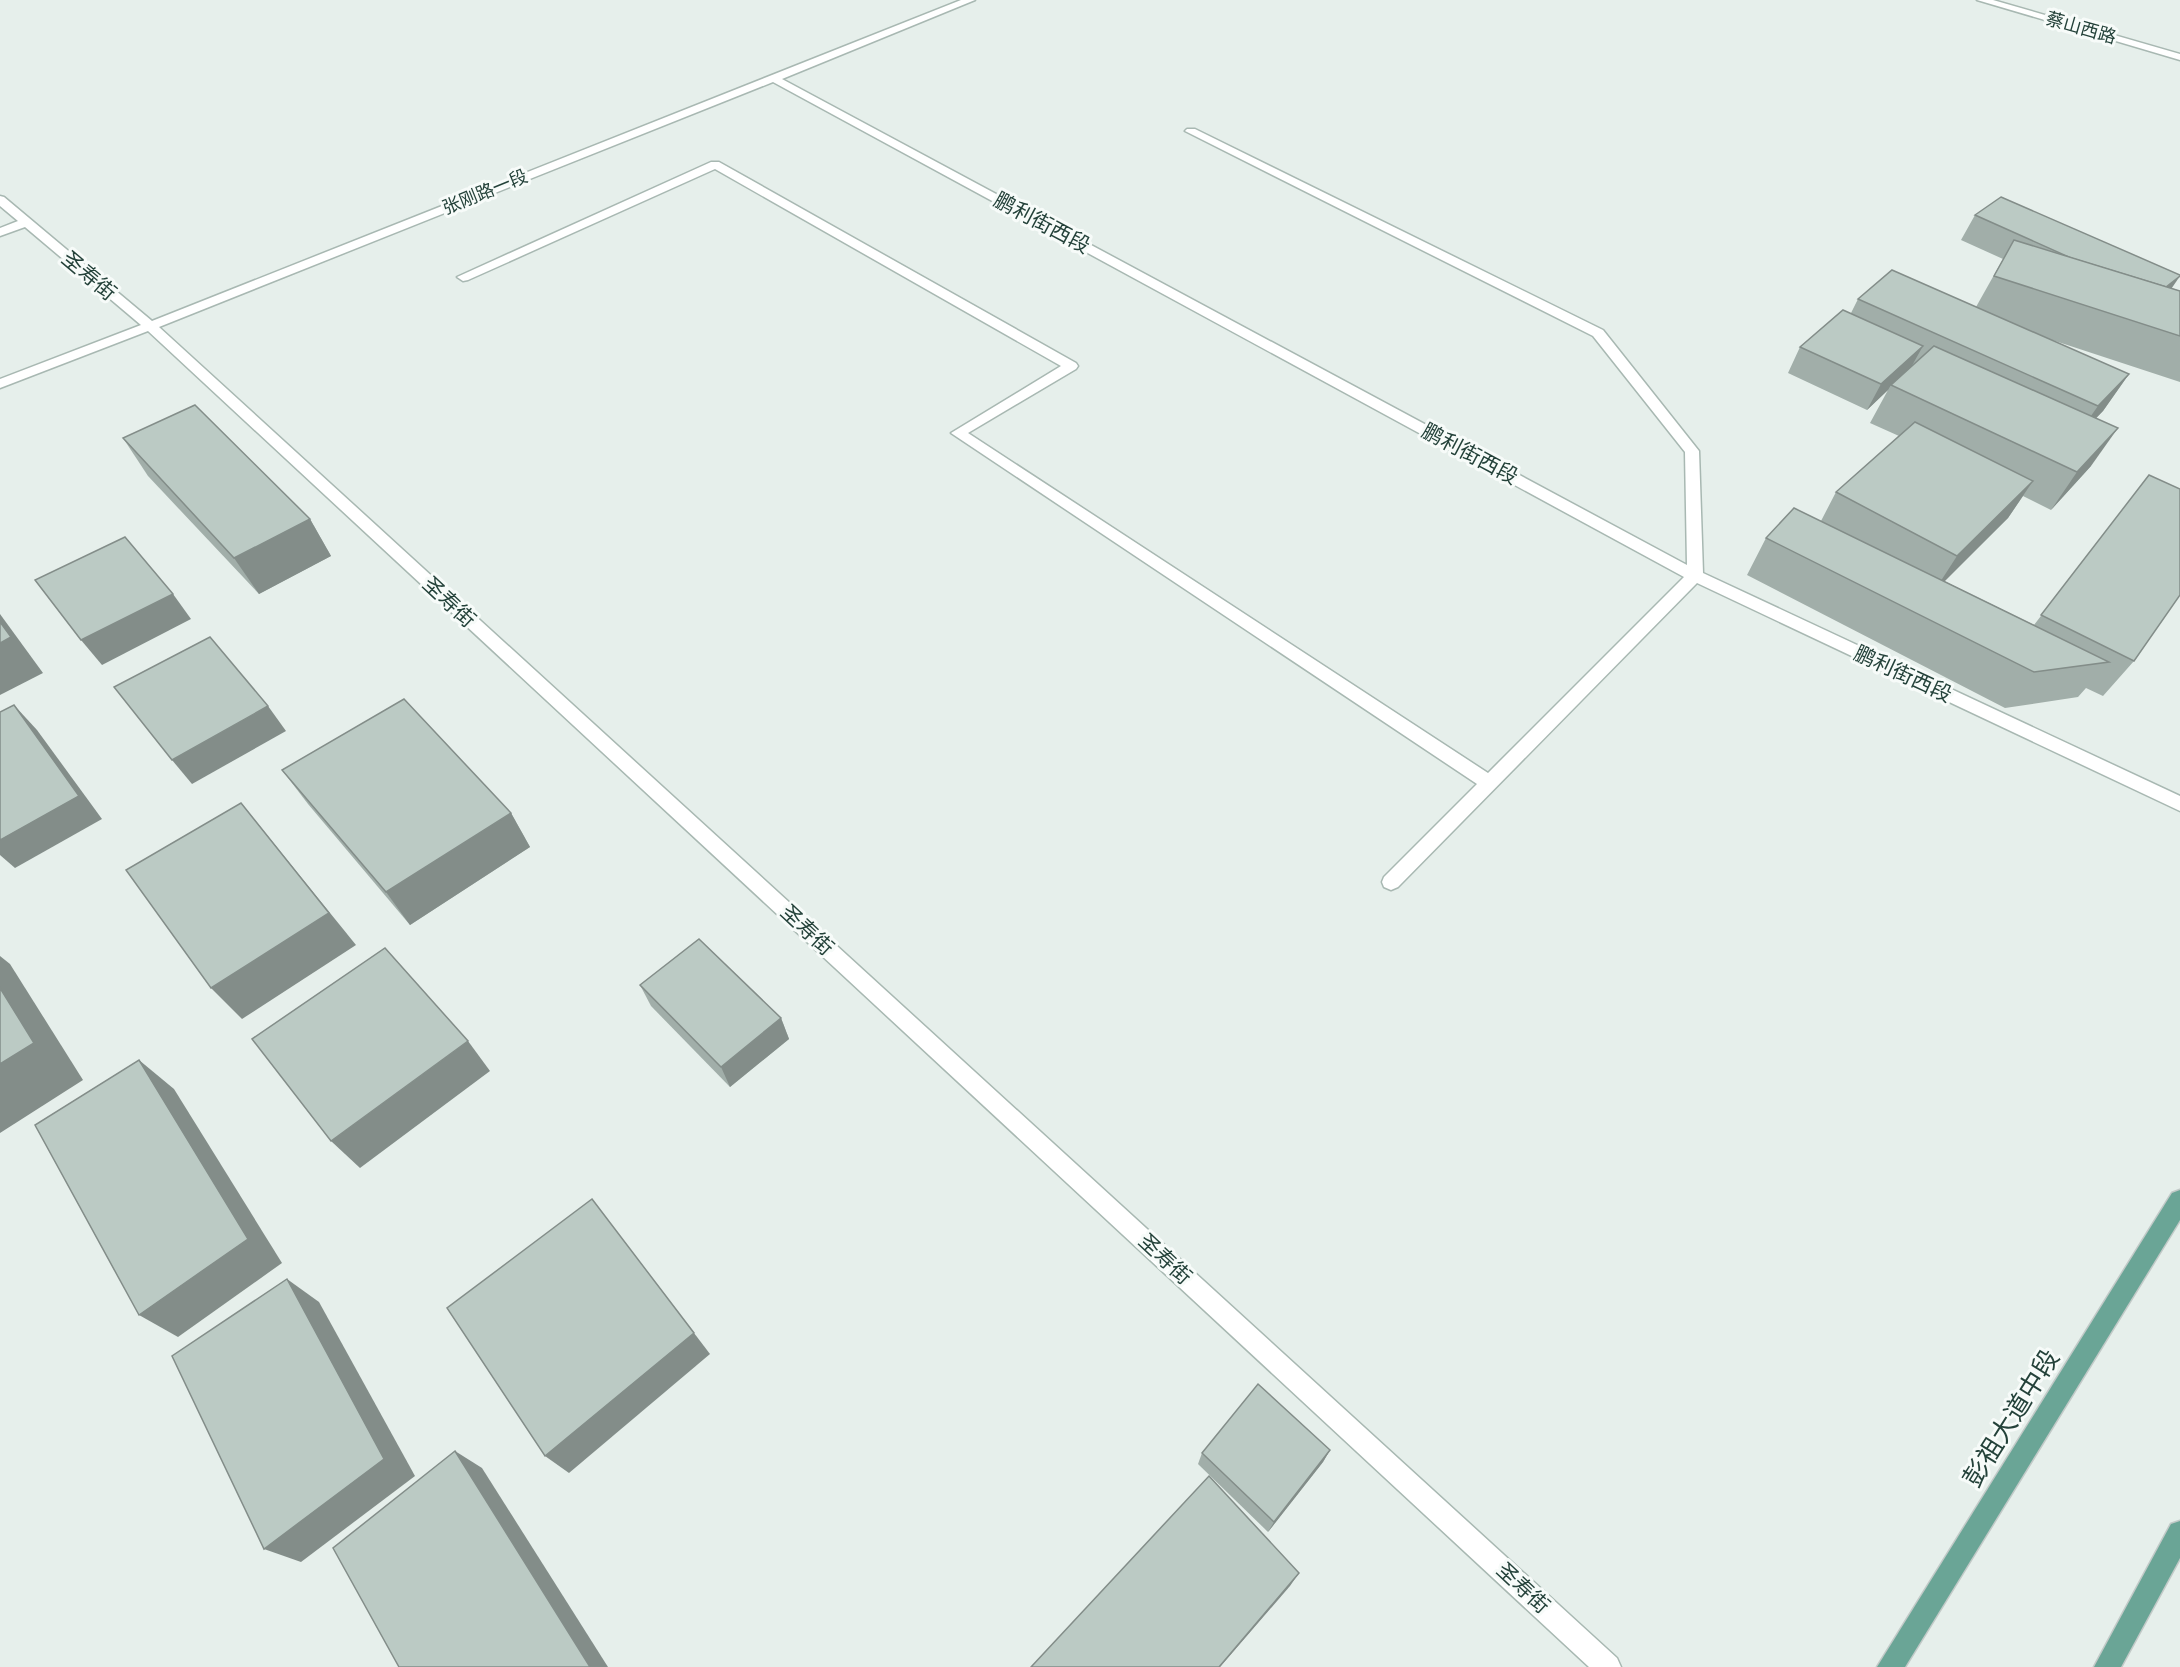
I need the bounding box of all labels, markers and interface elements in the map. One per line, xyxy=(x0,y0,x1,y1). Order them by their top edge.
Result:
street label: 蔡山西路 xyxy=(2043,8,2119,48)
street label: 张刚路一段 xyxy=(439,165,531,219)
street label: 鹏利街西段 xyxy=(990,187,1094,258)
street label: 圣寿街 xyxy=(57,246,121,305)
street label: 鹏利街西段 xyxy=(1418,418,1522,489)
street label: 圣寿街 xyxy=(418,571,481,632)
street label: 鹏利街西段 xyxy=(1850,640,1956,707)
street label: 圣寿街 xyxy=(776,899,839,960)
street label: 圣寿街 xyxy=(1134,1228,1197,1289)
street label: 彭祖大道中段 xyxy=(1957,1344,2066,1493)
street label: 圣寿街 xyxy=(1492,1557,1555,1618)

